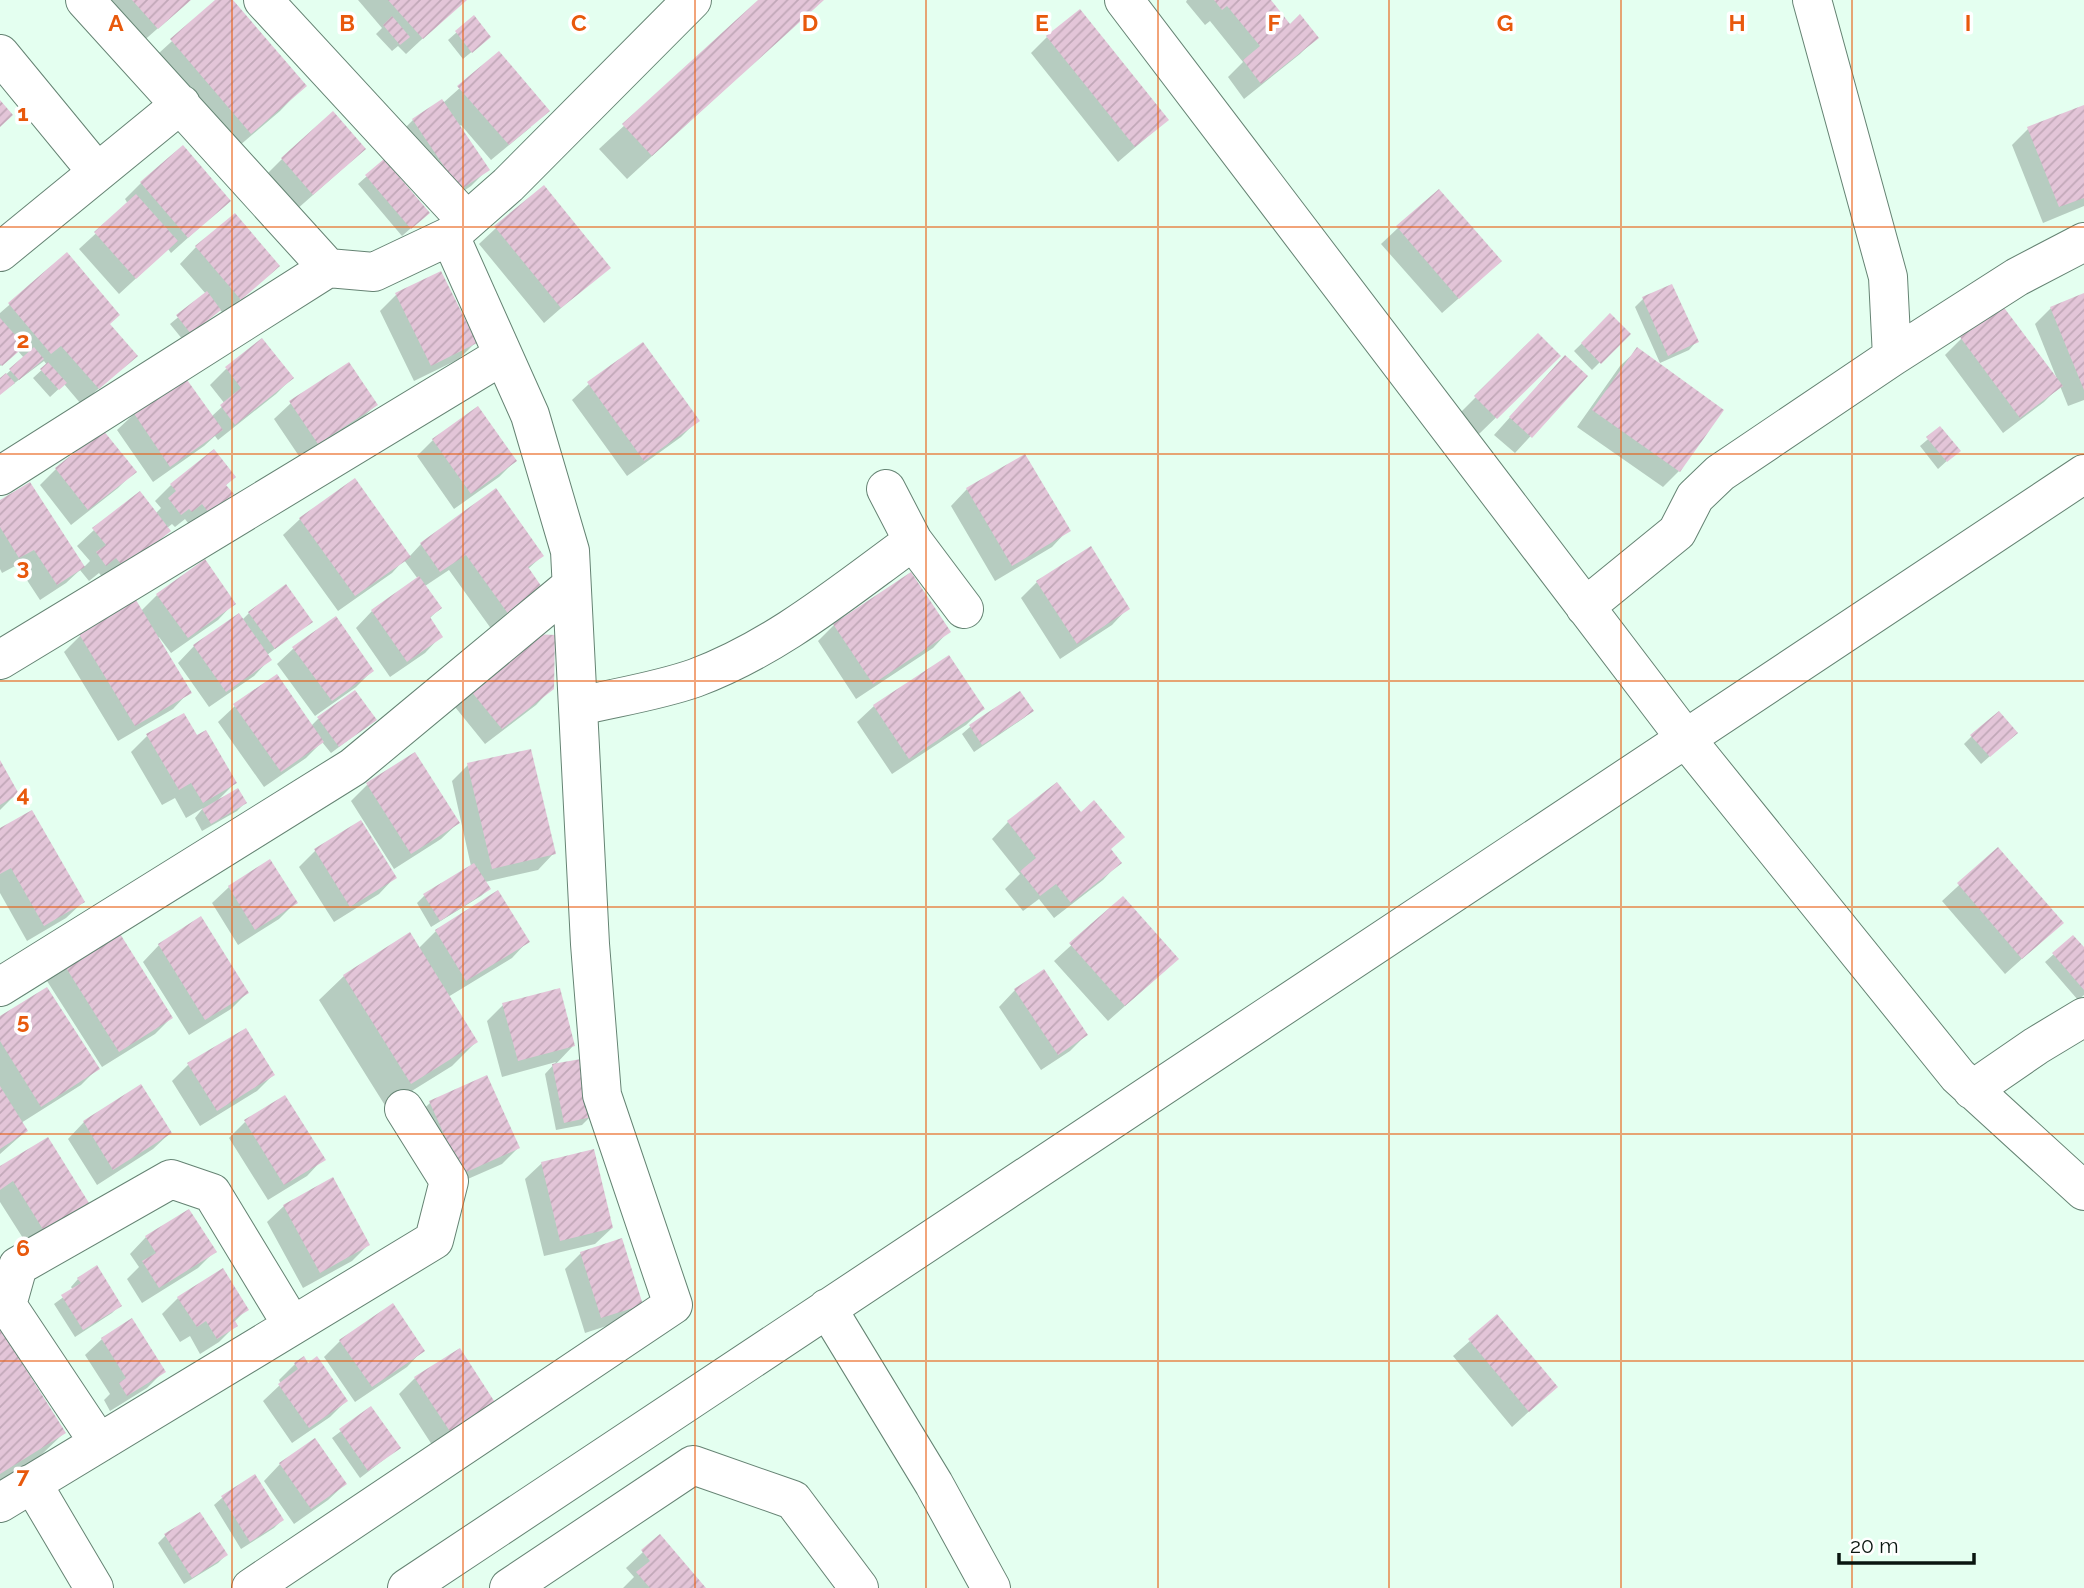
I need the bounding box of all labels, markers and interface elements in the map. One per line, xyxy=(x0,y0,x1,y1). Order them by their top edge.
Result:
text: A xyxy=(108,9,124,36)
text: B xyxy=(339,9,355,36)
text: C xyxy=(571,9,587,36)
text: D xyxy=(802,9,818,36)
text: E xyxy=(1035,9,1049,36)
text: F xyxy=(1267,9,1281,36)
text: G xyxy=(1497,9,1513,36)
text: H xyxy=(1728,9,1746,36)
text: I xyxy=(1965,9,1971,36)
text: 1 xyxy=(17,99,29,126)
text: 2 xyxy=(17,326,29,353)
text: 3 xyxy=(17,553,29,580)
text: 4 xyxy=(16,780,30,807)
text: 5 xyxy=(17,1007,30,1034)
text: 6 xyxy=(16,1234,30,1261)
text: 7 xyxy=(17,1461,30,1488)
scale bar xyxy=(1839,1522,1974,1566)
text: 20 m xyxy=(1850,1533,1898,1558)

